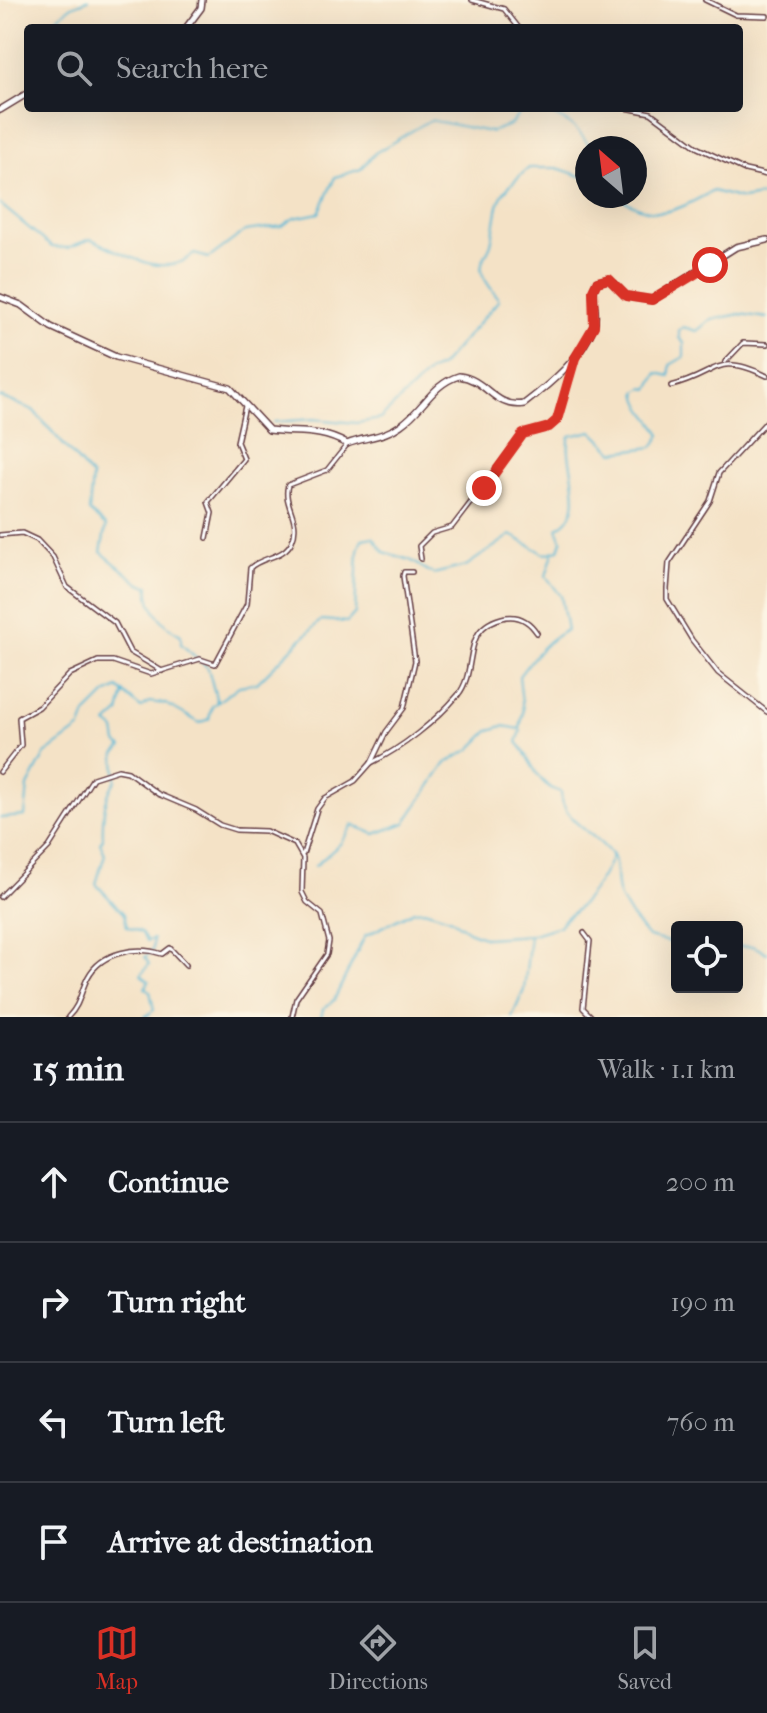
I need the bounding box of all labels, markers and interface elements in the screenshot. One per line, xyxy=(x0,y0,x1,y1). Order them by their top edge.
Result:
search box xyxy=(24,24,743,112)
icon: search xyxy=(52,46,96,90)
text: Search here xyxy=(116,51,268,86)
north arrow xyxy=(575,136,647,208)
route start xyxy=(692,247,728,283)
route end xyxy=(466,470,502,506)
map controls xyxy=(671,921,743,993)
button: locate xyxy=(671,921,743,993)
text: 15 min xyxy=(32,1049,124,1089)
text: Walk · 1.1 km xyxy=(598,1054,735,1085)
icon: ahead xyxy=(32,1160,76,1204)
text: Continue xyxy=(108,1165,229,1200)
text: 200 m xyxy=(666,1167,735,1198)
icon: right xyxy=(32,1280,76,1324)
text: Turn right xyxy=(108,1285,246,1320)
text: 190 m xyxy=(671,1287,735,1318)
icon: left xyxy=(32,1400,76,1444)
text: Turn left xyxy=(108,1405,225,1440)
text: 760 m xyxy=(667,1407,735,1438)
icon: arrive xyxy=(32,1520,76,1564)
text: Arrive at destination xyxy=(108,1525,373,1560)
tab: Map xyxy=(95,1621,139,1695)
tab: Directions xyxy=(329,1621,428,1695)
tab: Saved xyxy=(618,1621,672,1695)

